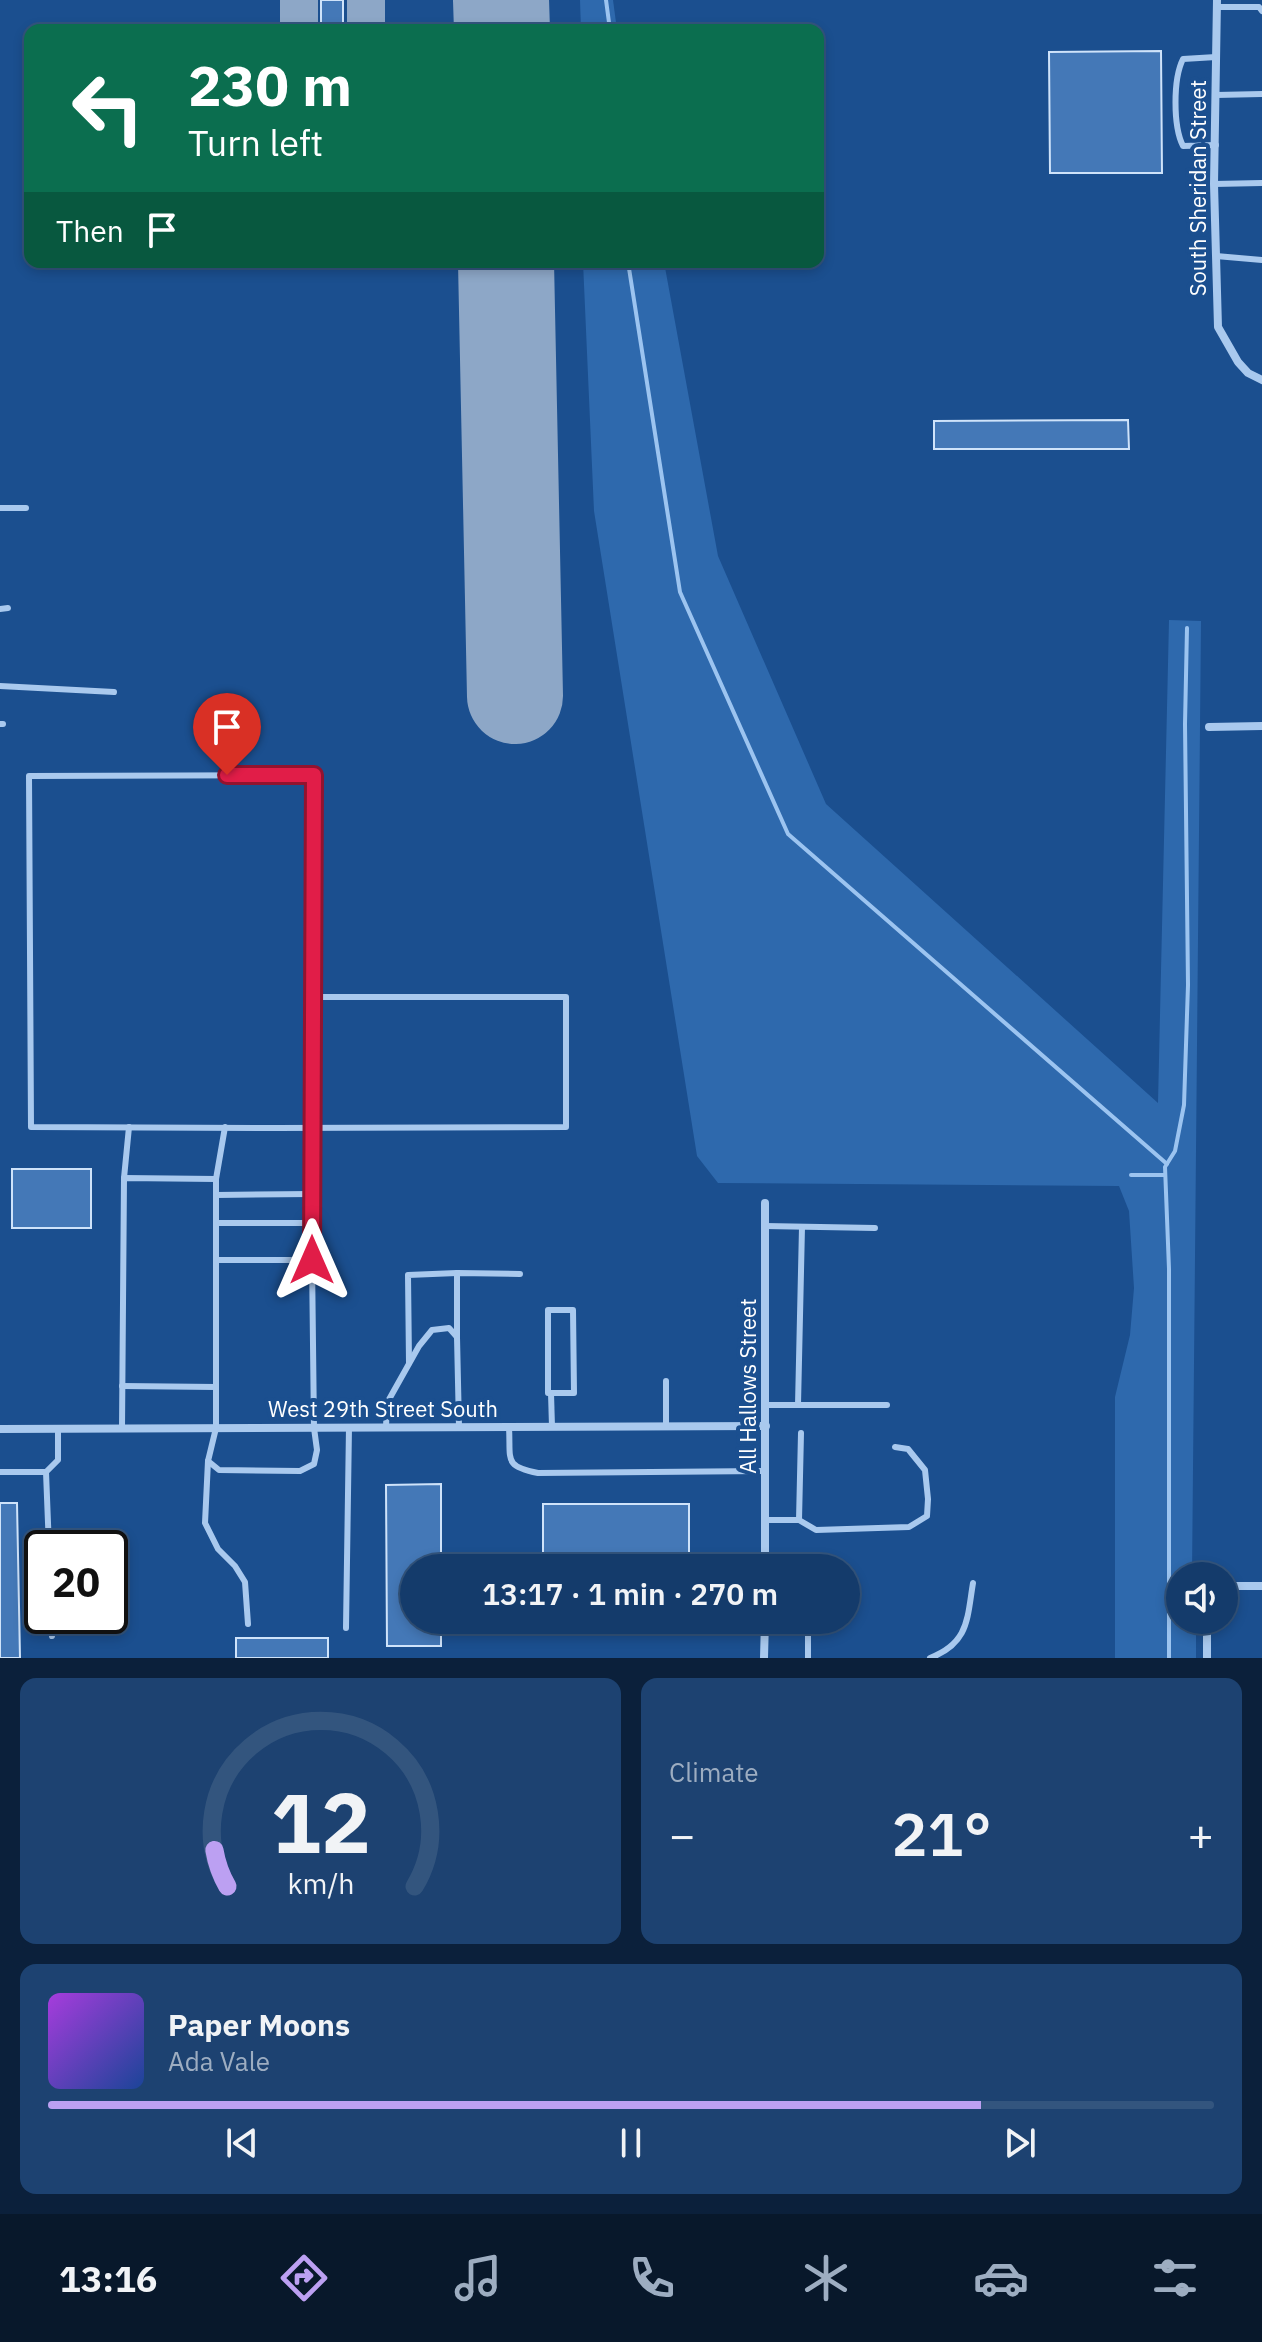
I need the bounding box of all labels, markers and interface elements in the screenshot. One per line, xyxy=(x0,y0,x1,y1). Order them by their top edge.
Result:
text: 230 m xyxy=(188,49,352,121)
icon: left xyxy=(56,56,160,160)
street label: South Sheridan Street xyxy=(1183,80,1212,296)
text: Turn left xyxy=(188,119,323,166)
icon: arrive xyxy=(140,208,184,252)
text: Then xyxy=(56,211,124,250)
pin xyxy=(193,693,261,775)
icon: arrive xyxy=(205,705,249,749)
position arrow xyxy=(270,1218,354,1302)
street label: All Hallows Street xyxy=(733,1298,762,1474)
street label: West 29th Street South xyxy=(268,1394,498,1423)
speed limit sign: 20 xyxy=(24,1530,128,1634)
map controls xyxy=(1166,1562,1238,1634)
button: sound xyxy=(1166,1562,1238,1634)
text: 13:17 · 1 min · 270 m xyxy=(482,1574,778,1613)
text: Climate xyxy=(669,1755,759,1789)
text: 12 xyxy=(271,1768,370,1876)
text: 21° xyxy=(891,1794,992,1873)
text: − xyxy=(669,1806,695,1863)
text: + xyxy=(1188,1806,1214,1863)
text: km/h xyxy=(287,1865,354,1902)
text: Paper Moons xyxy=(168,2005,350,2044)
text: Ada Vale xyxy=(168,2044,270,2078)
icon: previous xyxy=(220,2121,264,2165)
icon: pause xyxy=(609,2121,653,2165)
icon: next xyxy=(998,2121,1042,2165)
icon: directions xyxy=(276,2250,332,2306)
icon: music xyxy=(450,2250,506,2306)
icon: phone xyxy=(624,2250,680,2306)
icon: climate xyxy=(798,2250,854,2306)
icon: car xyxy=(973,2250,1029,2306)
icon: filters xyxy=(1147,2250,1203,2306)
text: 13:16 xyxy=(59,2255,157,2302)

